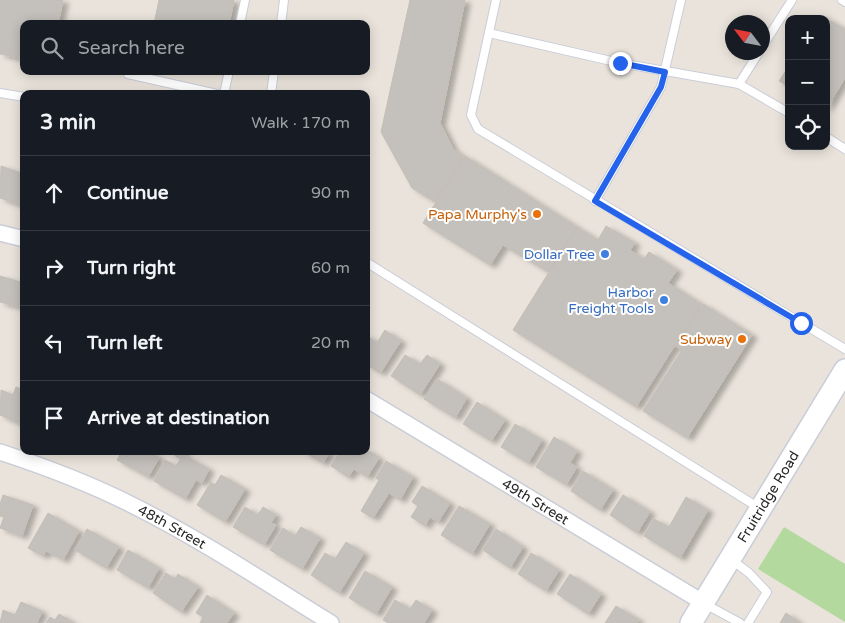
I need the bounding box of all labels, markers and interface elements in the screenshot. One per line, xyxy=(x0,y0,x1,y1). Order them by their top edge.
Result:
north arrow xyxy=(725,15,770,60)
map controls xyxy=(785,15,830,150)
button: + xyxy=(785,15,830,60)
search box xyxy=(20,20,370,75)
icon: search xyxy=(38,34,66,62)
text: Search here xyxy=(78,37,185,59)
route end xyxy=(609,52,632,75)
button: − xyxy=(785,60,830,105)
button: locate xyxy=(785,105,830,150)
text: 3 min xyxy=(40,110,96,135)
text: Walk · 170 m xyxy=(251,113,350,133)
icon: ahead xyxy=(40,179,68,207)
text: Continue xyxy=(87,182,169,204)
text: 90 m xyxy=(311,183,350,203)
place label: Papa Murphy's xyxy=(428,206,527,223)
marker: Papa Murphy's xyxy=(531,208,543,220)
place label: Dollar Tree xyxy=(524,246,595,263)
marker: Dollar Tree xyxy=(599,248,611,260)
icon: right xyxy=(40,254,68,282)
text: Turn right xyxy=(87,257,175,279)
text: 60 m xyxy=(311,258,350,278)
place label: Harbor Freight Tools xyxy=(568,284,655,317)
marker: Harbor Freight Tools xyxy=(658,294,670,306)
route start xyxy=(790,312,813,335)
icon: left xyxy=(40,329,68,357)
place label: Subway xyxy=(680,331,732,348)
text: Turn left xyxy=(87,332,163,354)
text: 20 m xyxy=(311,333,350,353)
marker: Subway xyxy=(736,333,748,345)
icon: arrive xyxy=(40,404,68,432)
text: Arrive at destination xyxy=(87,407,270,429)
street label: Fruitridge Road xyxy=(734,448,803,546)
street label: 49th Street xyxy=(499,475,572,529)
street label: 48th Street xyxy=(135,501,210,553)

